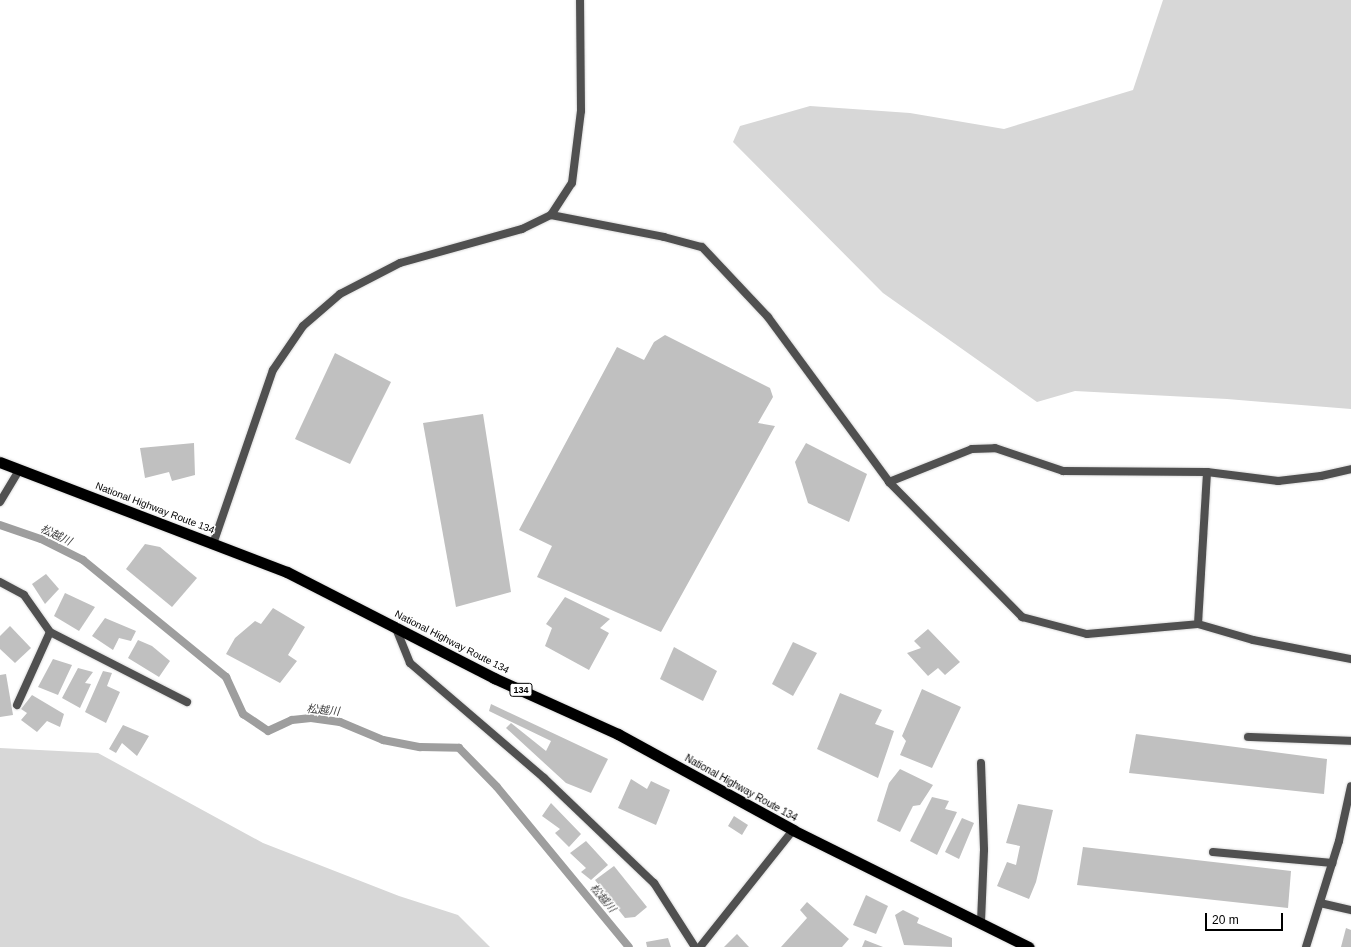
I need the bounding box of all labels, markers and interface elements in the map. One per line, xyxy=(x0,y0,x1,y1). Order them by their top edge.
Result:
street label: National Highway Route 134 xyxy=(94,480,216,536)
water label: 松越川 xyxy=(38,522,74,548)
street label: National Highway Route 134 xyxy=(393,608,511,676)
road number: 134 xyxy=(509,683,533,697)
water label: 松越川 xyxy=(306,702,340,718)
street label: National Highway Route 134 xyxy=(683,752,799,824)
water label: 松越川 xyxy=(587,881,619,915)
scale bar xyxy=(1207,905,1285,931)
text: 20 m xyxy=(1212,913,1239,927)

